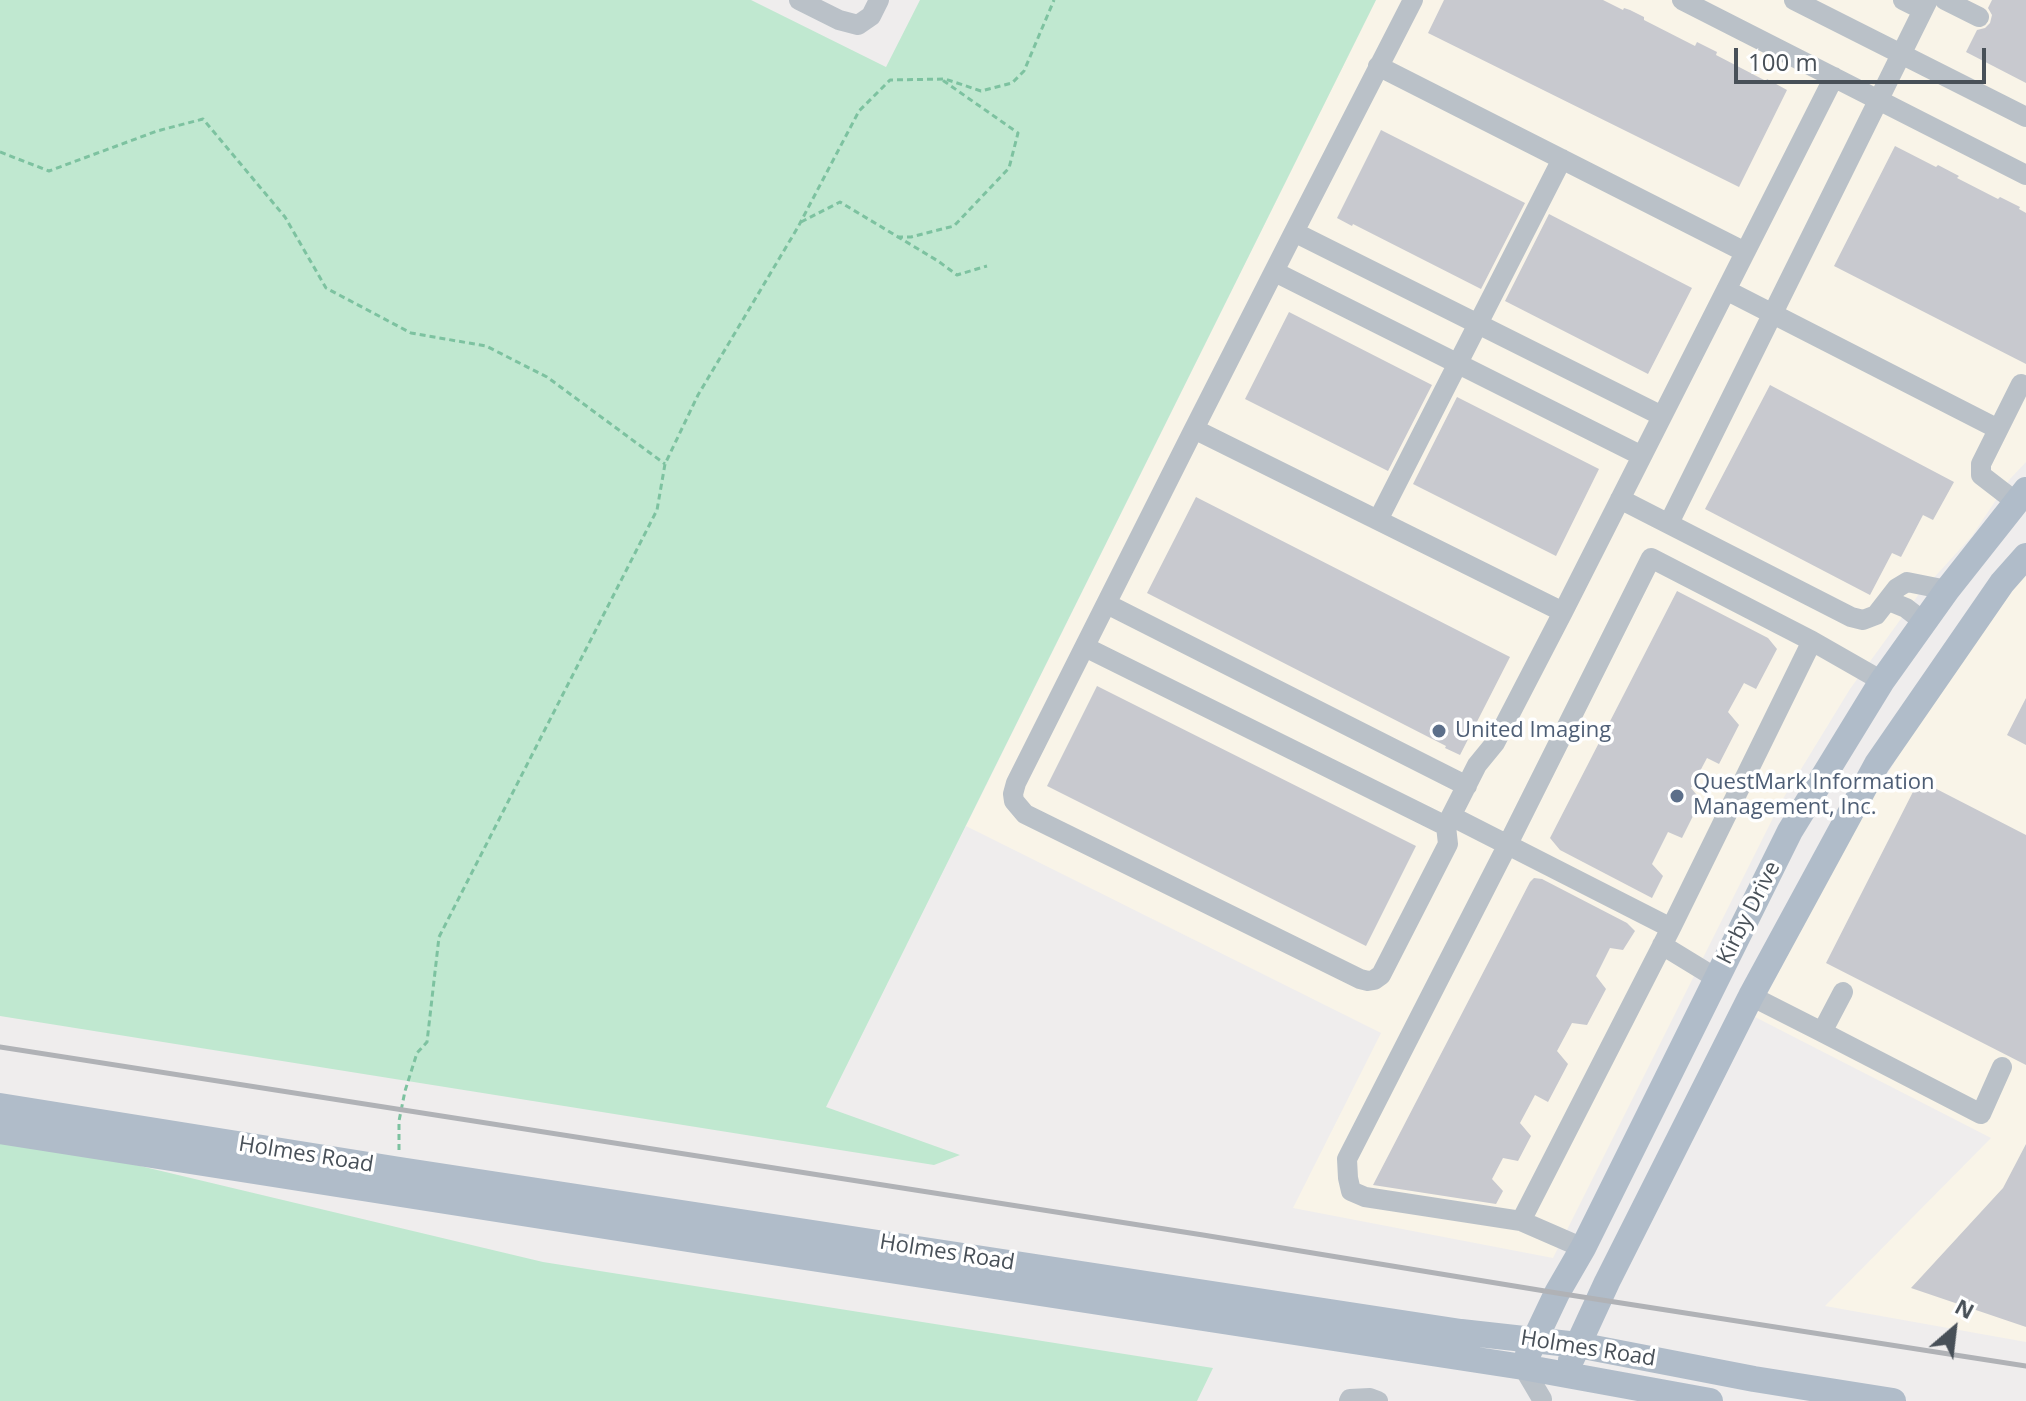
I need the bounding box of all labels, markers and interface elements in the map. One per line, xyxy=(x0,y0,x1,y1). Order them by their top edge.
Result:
scale bar xyxy=(1738,32,1990,82)
text: 100 m xyxy=(1748,45,1818,78)
place label: United Imaging xyxy=(1455,718,1611,744)
marker: United Imaging xyxy=(1430,722,1448,740)
place label: QuestMark Information Management, Inc. xyxy=(1693,770,1935,822)
marker: QuestMark Information Management, Inc. xyxy=(1668,787,1686,805)
street label: Kirby Drive xyxy=(1712,857,1786,969)
street label: Holmes Road xyxy=(237,1131,375,1179)
street label: Holmes Road xyxy=(878,1229,1016,1277)
north arrow xyxy=(1914,1289,1994,1369)
text: N xyxy=(1950,1290,1980,1325)
street label: Holmes Road xyxy=(1519,1325,1657,1373)

